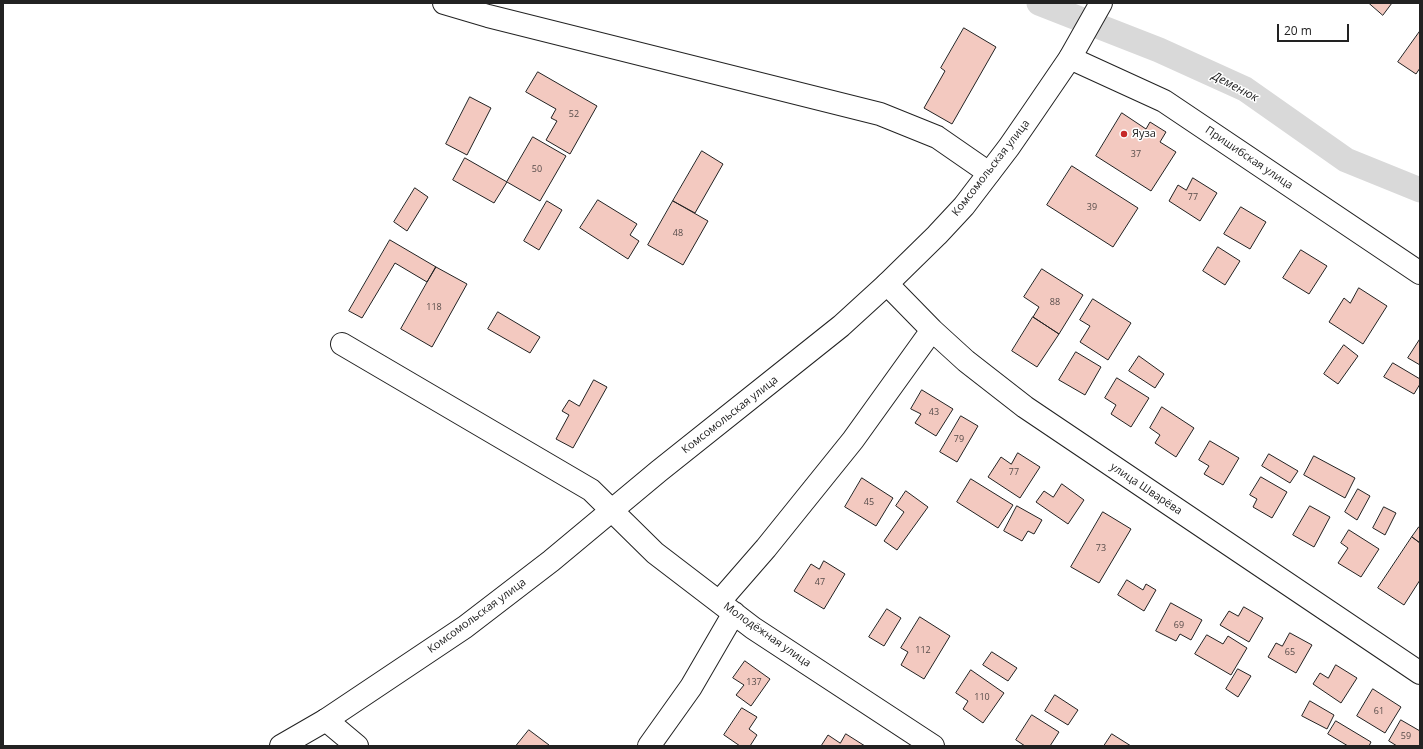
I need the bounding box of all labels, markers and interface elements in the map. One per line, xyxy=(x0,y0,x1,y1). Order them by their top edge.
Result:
scale bar xyxy=(1279,16,1351,42)
text: 20 m xyxy=(1284,22,1312,39)
water label: Деменюк xyxy=(1209,69,1261,105)
house number: 52 xyxy=(569,109,579,119)
street label: Комсомольская улица xyxy=(949,117,1033,219)
street label: Пришибская улица xyxy=(1203,124,1295,192)
place label: Яуза xyxy=(1132,127,1156,141)
marker: Яуза xyxy=(1119,129,1129,139)
house number: 37 xyxy=(1131,149,1141,159)
house number: 50 xyxy=(532,164,542,174)
house number: 77 xyxy=(1188,192,1198,202)
house number: 39 xyxy=(1087,202,1097,212)
house number: 48 xyxy=(673,228,683,238)
house number: 88 xyxy=(1050,297,1060,307)
house number: 118 xyxy=(426,302,442,312)
street label: Комсомольская улица xyxy=(679,373,781,457)
house number: 43 xyxy=(929,407,939,417)
house number: 79 xyxy=(954,434,964,444)
street label: улица Шварёва xyxy=(1108,460,1184,518)
house number: 77 xyxy=(1009,467,1019,477)
house number: 45 xyxy=(864,497,874,507)
house number: 73 xyxy=(1096,543,1106,553)
street label: Комсомольская улица xyxy=(425,576,529,656)
house number: 47 xyxy=(815,577,825,587)
street label: Молодёжная улица xyxy=(721,600,813,670)
house number: 69 xyxy=(1174,620,1184,630)
house number: 112 xyxy=(915,645,931,655)
house number: 65 xyxy=(1285,647,1295,657)
house number: 137 xyxy=(746,677,762,687)
house number: 110 xyxy=(974,692,990,702)
house number: 61 xyxy=(1374,706,1384,716)
house number: 59 xyxy=(1401,731,1411,741)

